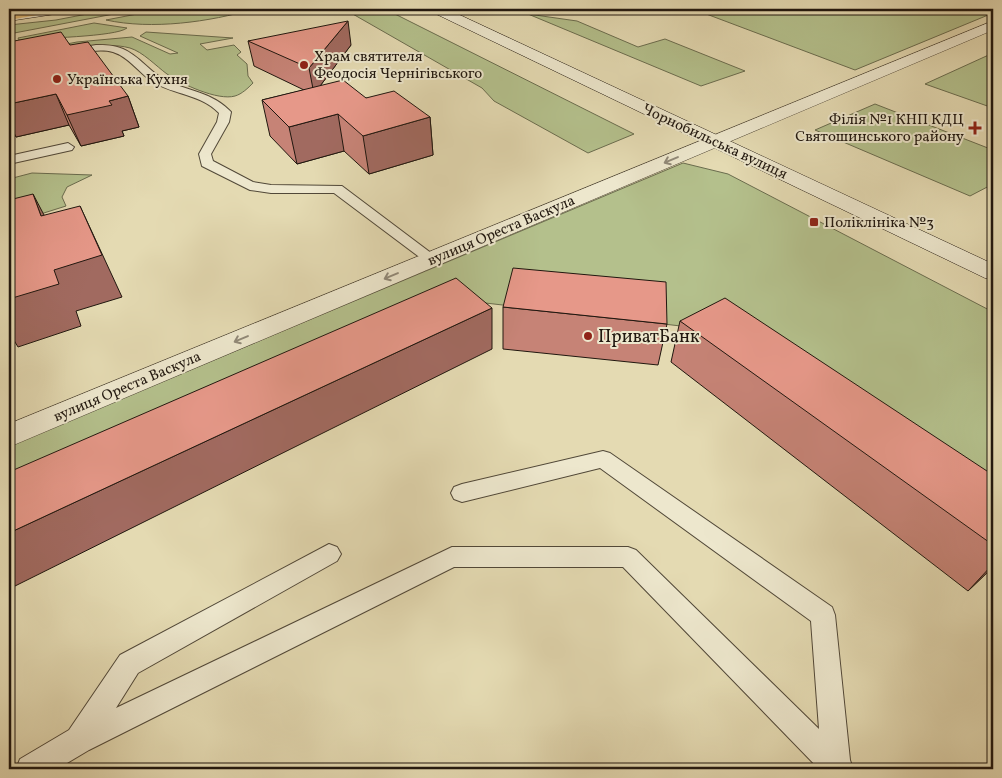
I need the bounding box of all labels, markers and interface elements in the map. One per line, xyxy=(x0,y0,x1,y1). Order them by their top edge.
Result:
place label: Храм святителя Феодосія Чернігівського xyxy=(314,47,482,85)
marker: Храм святителя Феодосія Чернігівського xyxy=(298,59,310,71)
place label: Українська Кухня xyxy=(67,70,188,91)
marker: Українська Кухня xyxy=(51,73,63,85)
street label: Чорнобильська вулиця xyxy=(638,99,791,185)
place label: Філія №1 КНП КДЦ Святошинського району xyxy=(795,110,964,148)
marker: Філія №1 КНП КДЦ Святошинського району xyxy=(968,121,982,135)
one-way arrow xyxy=(664,155,679,165)
street label: вулиця Ореста Васкула xyxy=(425,191,579,272)
place label: Поліклініка №3 xyxy=(824,213,934,234)
marker: Поліклініка №3 xyxy=(808,216,820,228)
one-way arrow xyxy=(384,272,399,281)
place label: ПриватБанк xyxy=(598,325,700,350)
marker: ПриватБанк xyxy=(582,330,594,342)
one-way arrow xyxy=(234,335,249,344)
street label: вулиця Ореста Васкула xyxy=(51,347,205,428)

